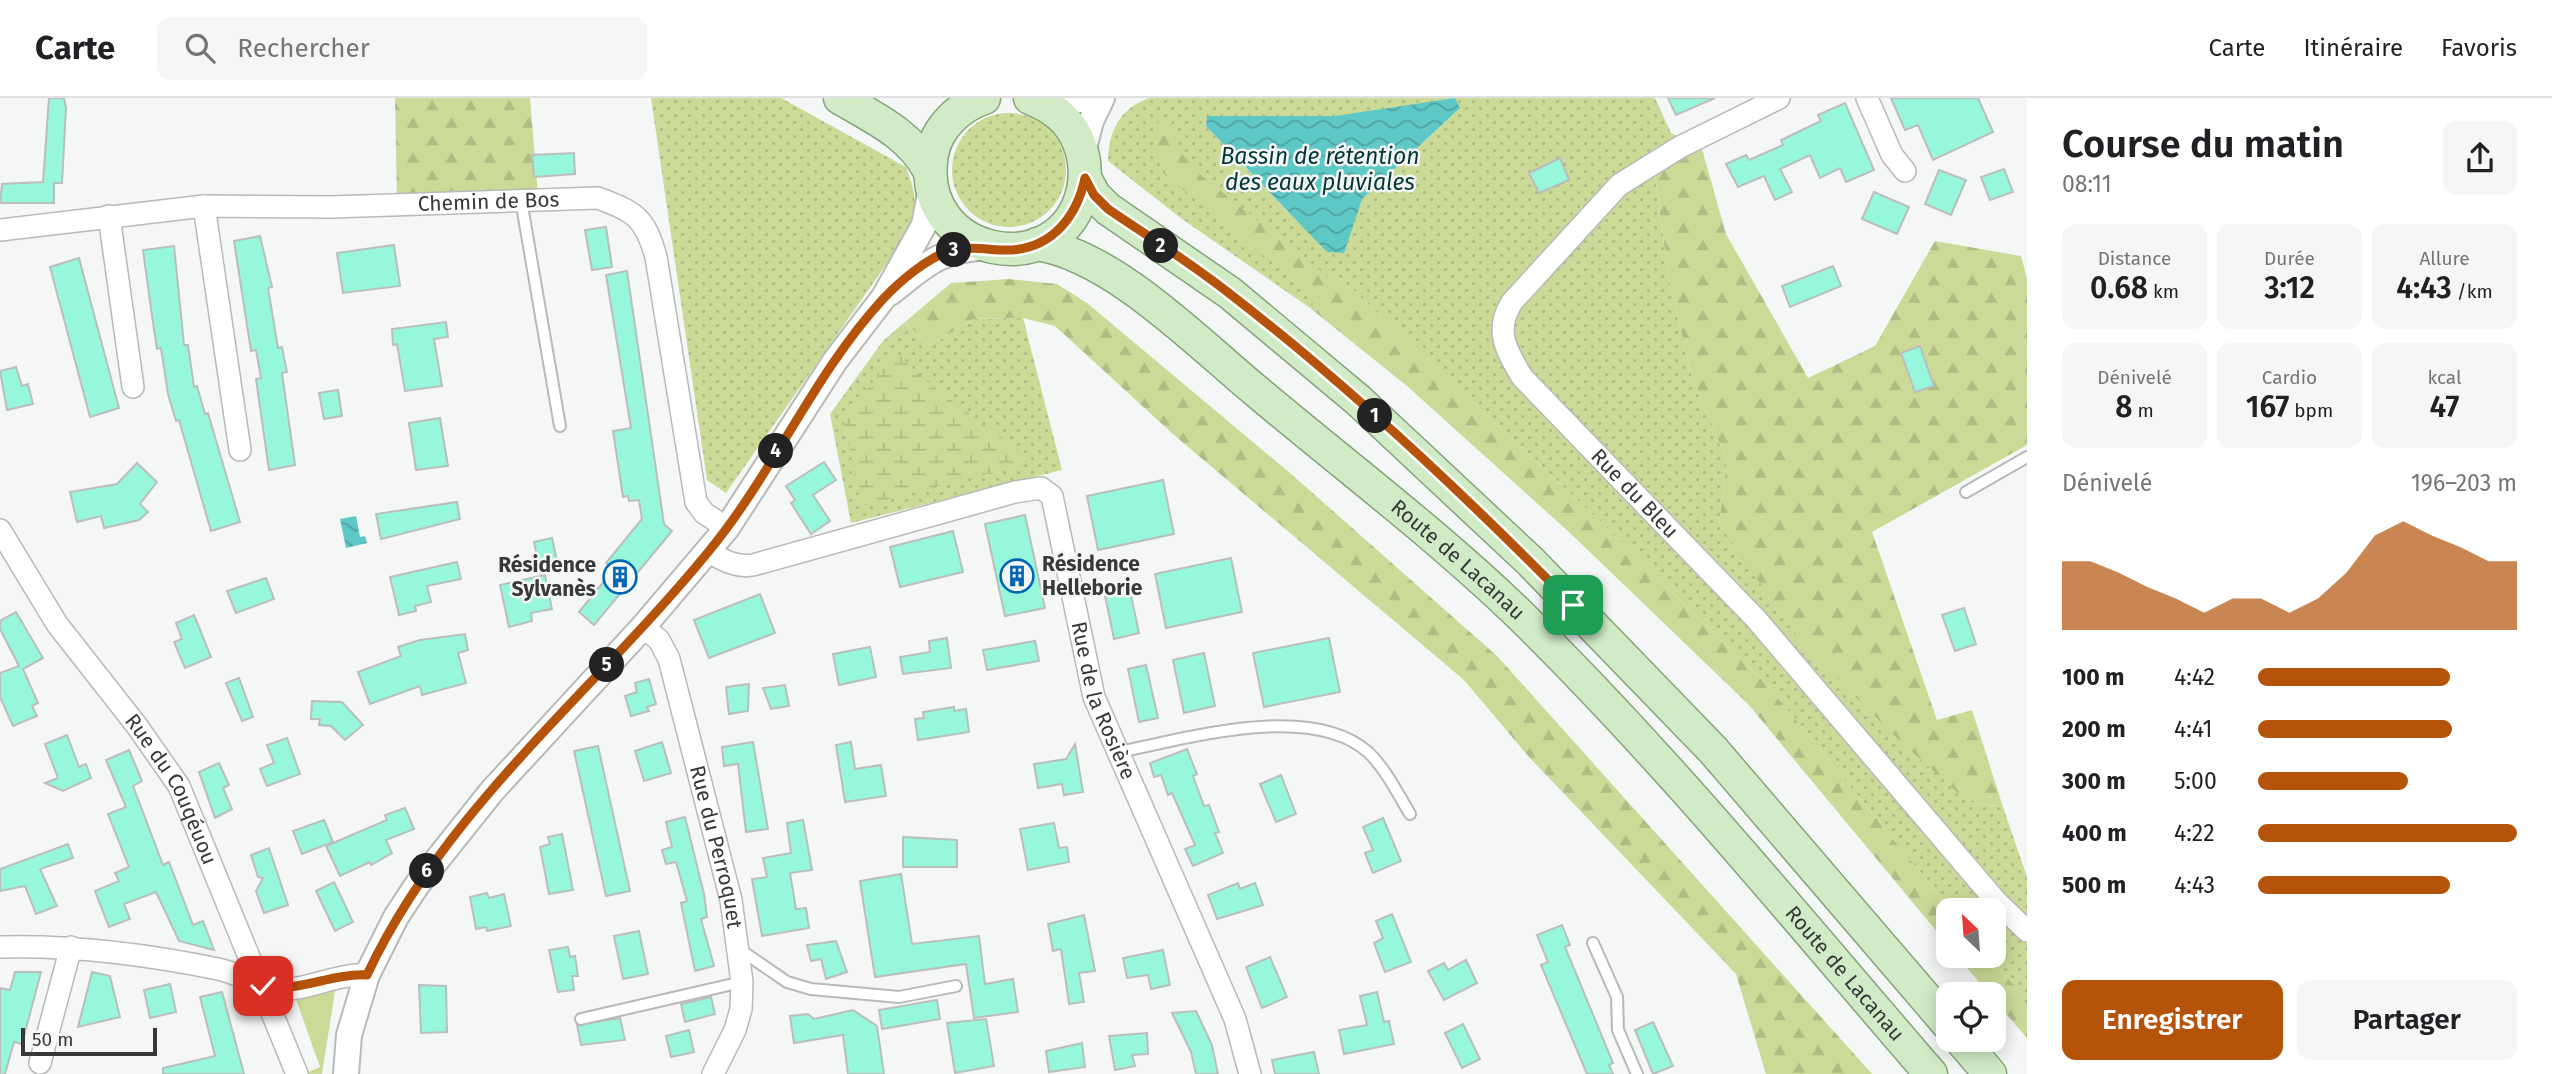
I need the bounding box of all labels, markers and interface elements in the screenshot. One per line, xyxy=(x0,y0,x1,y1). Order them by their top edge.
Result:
search box xyxy=(157,17,647,80)
text: Carte xyxy=(35,28,115,68)
icon: search xyxy=(181,29,219,67)
text: Rechercher xyxy=(237,33,370,64)
text: Carte xyxy=(2209,34,2265,62)
text: Itinéraire xyxy=(2303,34,2403,62)
text: Favoris xyxy=(2441,34,2517,62)
text: Course du matin xyxy=(2062,121,2344,167)
button: share xyxy=(2443,121,2517,195)
water label: Bassin de rétention des eaux pluviales xyxy=(1220,142,1420,196)
text: 08:11 xyxy=(2062,170,2112,198)
street label: Chemin de Bos xyxy=(417,186,560,217)
pin: 2 xyxy=(1144,228,1178,264)
pin: 3 xyxy=(936,232,972,268)
text: 2 xyxy=(1156,234,1165,257)
text: 3 xyxy=(949,238,958,261)
text: Distance xyxy=(2098,247,2171,270)
text: Durée xyxy=(2264,247,2315,270)
text: Allure xyxy=(2419,247,2470,270)
text: 0.68 xyxy=(2090,270,2148,306)
text: 3:12 xyxy=(2264,270,2315,306)
text: 4:43 xyxy=(2396,270,2452,306)
text: km xyxy=(2148,280,2179,303)
text: /km xyxy=(2452,280,2493,303)
text: Dénivelé xyxy=(2097,366,2172,389)
text: Cardio xyxy=(2262,366,2317,389)
text: kcal xyxy=(2427,366,2462,389)
text: 8 xyxy=(2115,389,2132,425)
text: 167 xyxy=(2246,389,2289,425)
text: 47 xyxy=(2430,389,2459,425)
pin: 1 xyxy=(1358,398,1392,434)
text: m xyxy=(2132,399,2154,422)
text: bpm xyxy=(2289,399,2333,422)
text: 1 xyxy=(1370,404,1379,427)
pin: 4 xyxy=(758,434,794,468)
text: 4 xyxy=(770,439,781,462)
street label: Rue du Bleu xyxy=(1585,443,1684,544)
text: Dénivelé xyxy=(2062,469,2152,497)
text: 196–203 m xyxy=(2411,469,2517,497)
street label: Route de Lacanau xyxy=(1386,494,1530,626)
place label: Résidence Helleborie xyxy=(1042,551,1143,601)
place label: Résidence Sylvanès xyxy=(498,552,596,602)
building icon: Résidence Helleborie xyxy=(998,557,1036,595)
building icon: Résidence Sylvanès xyxy=(601,558,639,596)
pin xyxy=(1543,575,1603,635)
icon: arrive xyxy=(1554,586,1592,624)
street label: Rue de la Rosière xyxy=(1066,619,1141,783)
pin: 5 xyxy=(590,648,624,682)
text: 5 xyxy=(601,653,612,676)
text: 100 m xyxy=(2062,663,2124,691)
text: 4:42 xyxy=(2174,663,2215,691)
street label: Rue du Couqéuou xyxy=(119,709,223,868)
text: 200 m xyxy=(2062,715,2126,743)
text: 4:41 xyxy=(2174,715,2213,743)
street label: Rue du Perroquet xyxy=(684,763,748,930)
text: 300 m xyxy=(2062,767,2126,795)
text: 5:00 xyxy=(2174,767,2217,795)
text: 400 m xyxy=(2062,819,2127,847)
text: 4:22 xyxy=(2174,819,2215,847)
pin: 6 xyxy=(410,854,444,888)
text: 6 xyxy=(421,859,432,882)
text: 500 m xyxy=(2062,871,2126,899)
text: 4:43 xyxy=(2174,871,2215,899)
north arrow xyxy=(1936,898,2006,968)
map controls xyxy=(1936,898,2006,1052)
street label: Route de Lacanau xyxy=(1780,901,1910,1046)
pin xyxy=(233,956,293,1016)
icon: check xyxy=(244,967,282,1005)
button: Enregistrer xyxy=(2062,980,2283,1060)
button: Partager xyxy=(2297,980,2517,1060)
button: locate xyxy=(1936,982,2006,1052)
scale bar xyxy=(21,1025,158,1057)
text: 50 m xyxy=(32,1028,73,1051)

